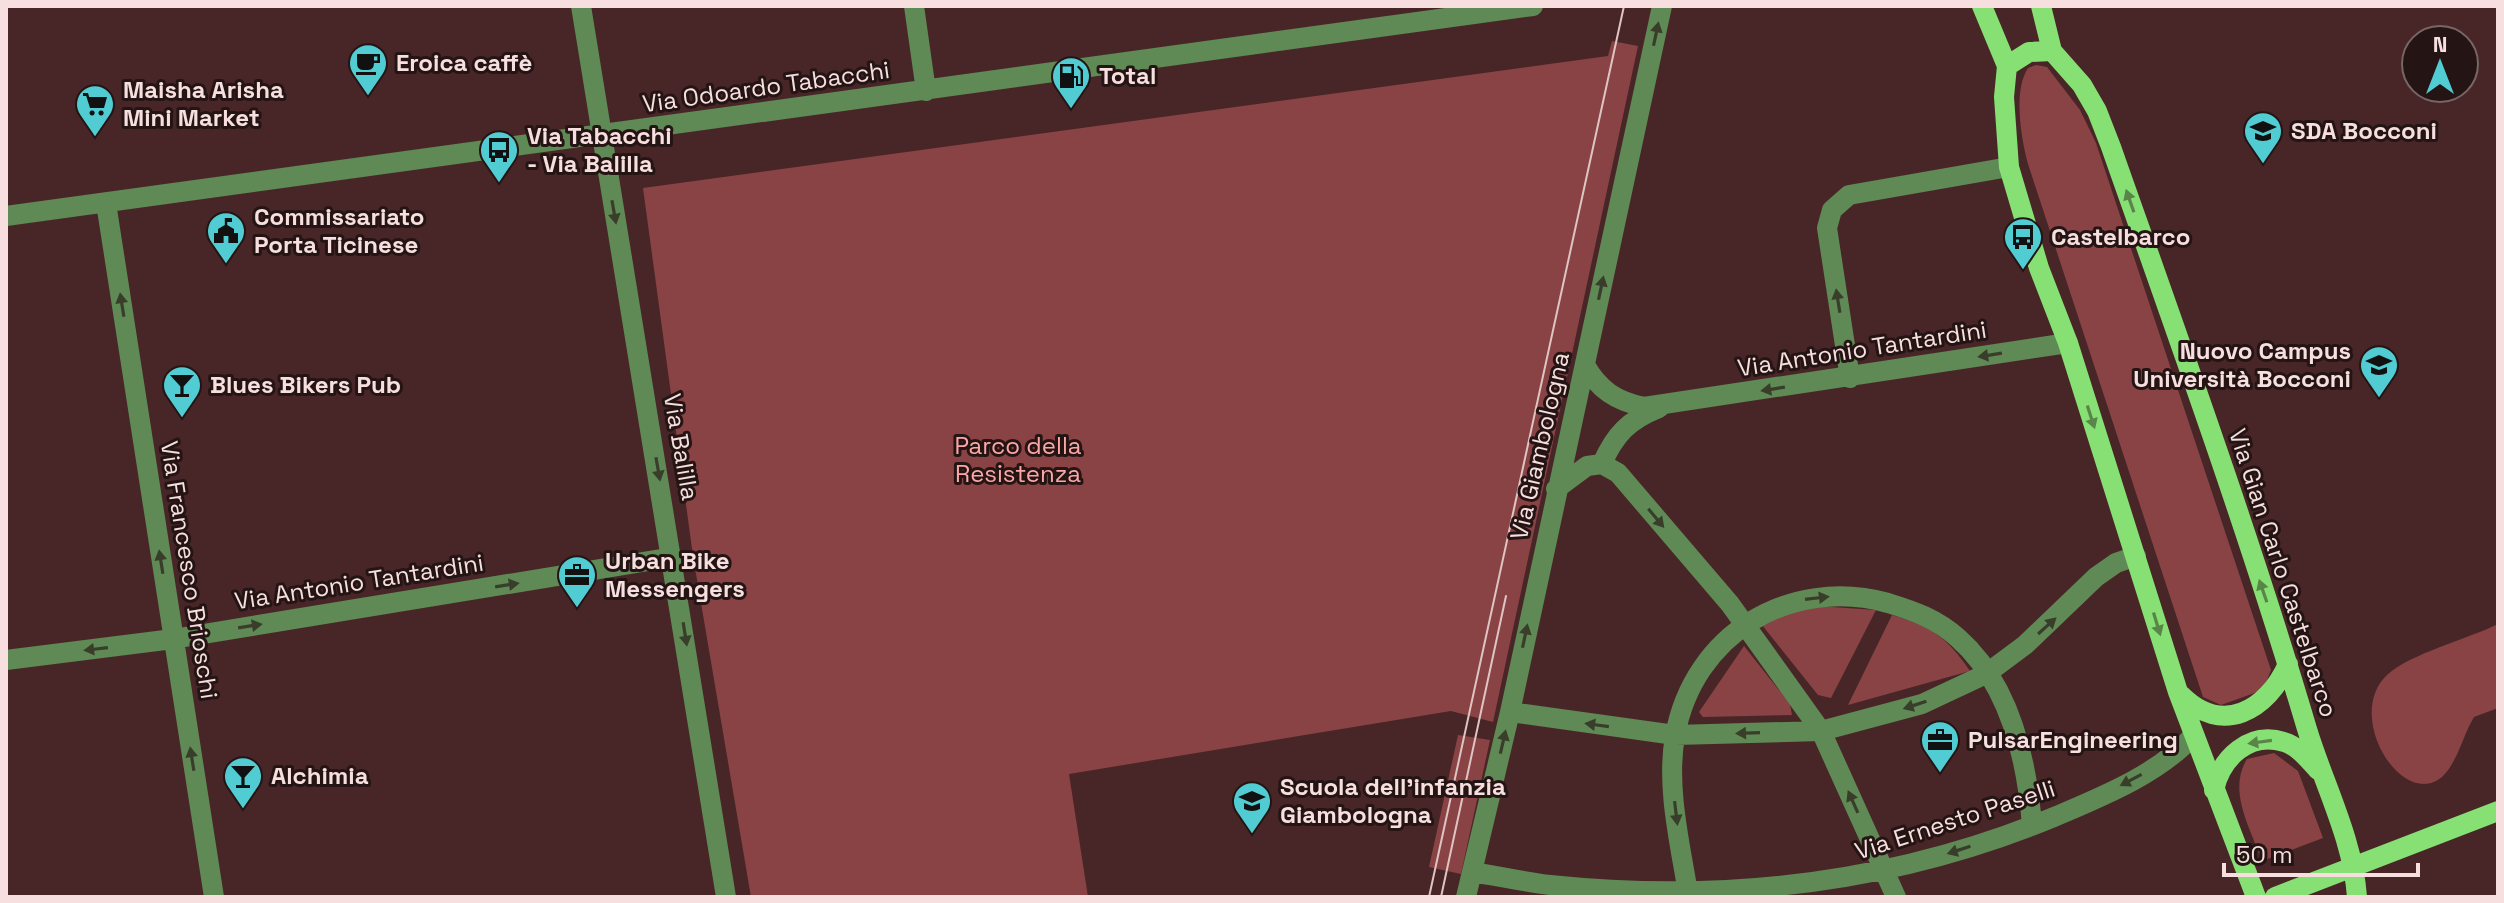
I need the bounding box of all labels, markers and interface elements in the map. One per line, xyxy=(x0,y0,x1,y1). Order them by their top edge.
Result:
one-way arrow xyxy=(1650,22,1663,47)
north arrow xyxy=(2400,24,2480,104)
text: N xyxy=(2433,30,2447,58)
cafe icon: Eroica caffè xyxy=(347,42,389,97)
place label: Eroica caffè xyxy=(396,47,532,78)
street label: Via Odoardo Tabacchi xyxy=(640,54,892,119)
fuel station icon: Total xyxy=(1050,55,1092,110)
place label: Total xyxy=(1099,60,1156,91)
place label: Maisha Arisha Mini Market xyxy=(123,74,284,133)
supermarket icon: Maisha Arisha Mini Market xyxy=(74,83,116,138)
school or university icon: SDA Bocconi xyxy=(2242,110,2284,165)
place label: SDA Bocconi xyxy=(2291,115,2437,146)
place label: Via Tabacchi - Via Balilla xyxy=(527,120,672,179)
bus stop icon: Via Tabacchi - Via Balilla xyxy=(478,129,520,184)
one-way arrow xyxy=(2123,188,2135,212)
one-way arrow xyxy=(608,200,620,225)
place label: Commissariato Porta Ticinese xyxy=(254,201,425,260)
public building icon: Commissariato Porta Ticinese xyxy=(205,210,247,265)
bus stop icon: Castelbarco xyxy=(2002,216,2044,271)
place label: Castelbarco xyxy=(2051,221,2190,252)
one-way arrow xyxy=(1595,276,1608,301)
one-way arrow xyxy=(1831,288,1844,313)
one-way arrow xyxy=(115,292,127,317)
street label: Via Antonio Tantardini xyxy=(1735,314,1989,384)
place label: Nuovo Campus Università Bocconi xyxy=(2133,335,2351,394)
school or university icon: Nuovo Campus Università Bocconi xyxy=(2358,344,2400,399)
street label: Via Giambologna xyxy=(1503,349,1576,543)
one-way arrow xyxy=(1978,349,2003,362)
bar icon: Blues Bikers Pub xyxy=(161,364,203,419)
place label: Blues Bikers Pub xyxy=(210,369,401,400)
one-way arrow xyxy=(1760,384,1785,396)
street label: Via Balilla xyxy=(657,391,706,503)
one-way arrow xyxy=(2085,405,2098,429)
street label: Via Gian Carlo Castelbarco xyxy=(2222,425,2345,721)
park label: Parco della Resistenza xyxy=(954,430,1082,489)
street label: Via Francesco Brioschi xyxy=(154,439,225,701)
one-way arrow xyxy=(652,456,665,481)
one-way arrow xyxy=(1647,508,1664,528)
place label: Urban Bike Messengers xyxy=(605,545,745,604)
street label: Via Antonio Tantardini xyxy=(232,547,486,617)
one-way arrow xyxy=(154,549,167,574)
office icon: Urban Bike Messengers xyxy=(556,554,598,609)
one-way arrow xyxy=(2256,578,2268,602)
one-way arrow xyxy=(494,579,519,591)
one-way arrow xyxy=(1805,591,1830,604)
one-way arrow xyxy=(2151,613,2164,637)
one-way arrow xyxy=(2038,617,2057,635)
one-way arrow xyxy=(238,619,263,632)
one-way arrow xyxy=(679,622,692,647)
one-way arrow xyxy=(1520,623,1532,648)
one-way arrow xyxy=(83,643,108,656)
one-way arrow xyxy=(1903,699,1927,712)
one-way arrow xyxy=(1585,718,1610,731)
office icon: PulsarEngineering xyxy=(1919,719,1961,774)
place label: PulsarEngineering xyxy=(1968,724,2178,755)
one-way arrow xyxy=(1735,727,1760,740)
one-way arrow xyxy=(1497,729,1509,754)
one-way arrow xyxy=(2248,736,2273,749)
one-way arrow xyxy=(185,746,198,771)
bar icon: Alchimia xyxy=(222,755,264,810)
place label: Alchimia xyxy=(271,760,369,791)
place label: Scuola dell’infanzia Giambologna xyxy=(1280,771,1506,830)
street label: Via Ernesto Paselli xyxy=(1851,773,2059,866)
one-way arrow xyxy=(2119,773,2142,786)
school or university icon: Scuola dell’infanzia Giambologna xyxy=(1231,780,1273,835)
one-way arrow xyxy=(1847,790,1860,813)
one-way arrow xyxy=(1670,801,1683,826)
scale bar xyxy=(2224,827,2418,877)
text: 50 m xyxy=(2236,839,2293,870)
one-way arrow xyxy=(1947,844,1971,857)

